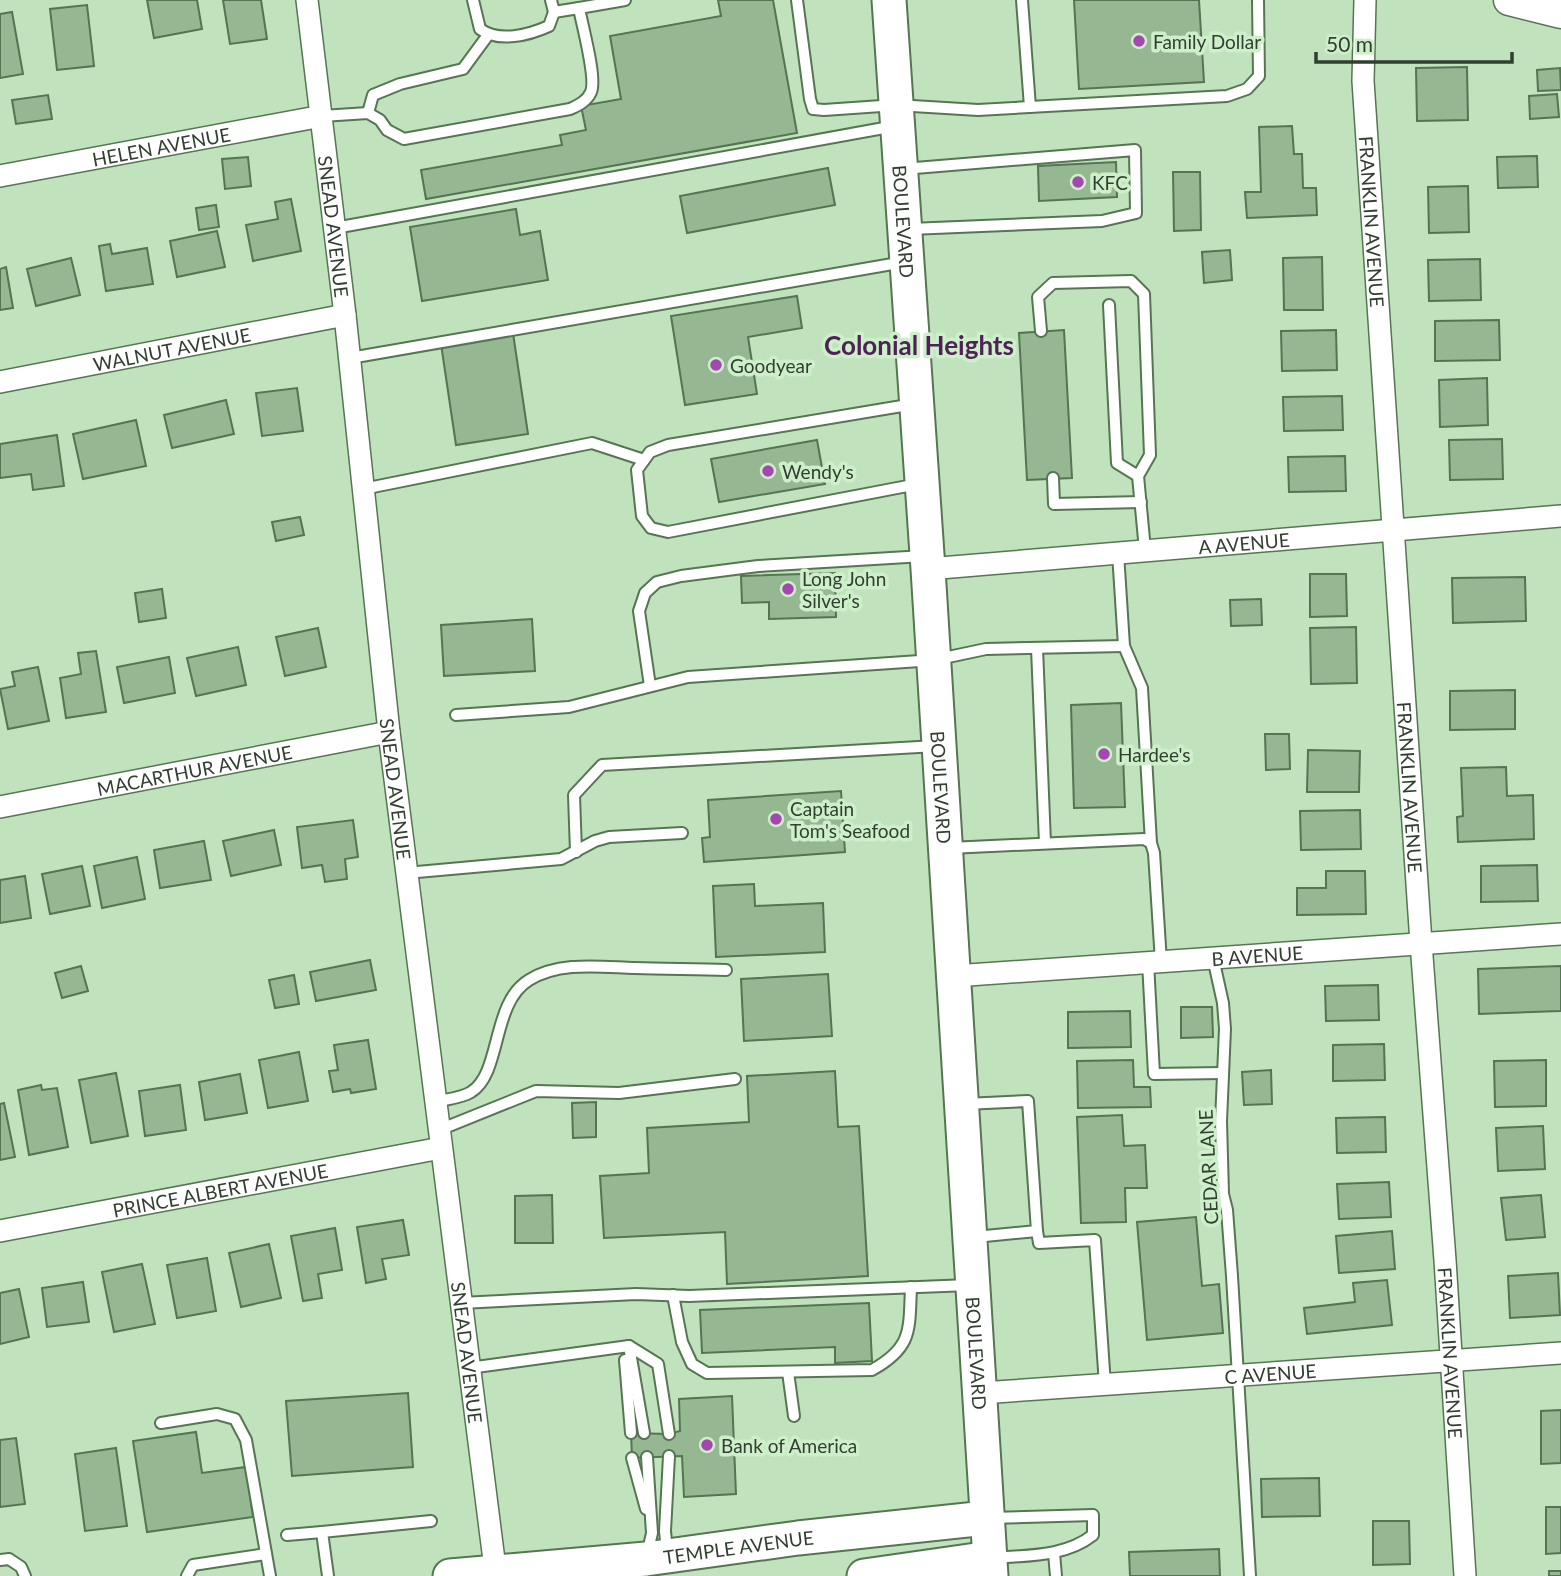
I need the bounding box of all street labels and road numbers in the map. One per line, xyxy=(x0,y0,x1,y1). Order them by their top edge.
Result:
street label: HELEN AVENUE xyxy=(90,122,232,170)
street label: FRANKLIN AVENUE xyxy=(1355,135,1390,308)
street label: SNEAD AVENUE xyxy=(314,154,354,299)
street label: BOULEVARD xyxy=(889,164,920,279)
street label: WALNUT AVENUE xyxy=(91,322,253,375)
street label: A AVENUE xyxy=(1197,527,1291,558)
street label: FRANKLIN AVENUE xyxy=(1393,701,1428,874)
street label: SNEAD AVENUE xyxy=(376,717,417,861)
street label: BOULEVARD xyxy=(927,730,957,845)
street label: MACARTHUR AVENUE xyxy=(95,739,294,800)
street label: B AVENUE xyxy=(1211,940,1304,970)
street label: CEDAR LANE xyxy=(1193,1109,1223,1225)
street label: PRINCE ALBERT AVENUE xyxy=(111,1158,330,1221)
street label: FRANKLIN AVENUE xyxy=(1434,1267,1468,1439)
street label: SNEAD AVENUE xyxy=(447,1280,488,1425)
street label: BOULEVARD xyxy=(962,1296,992,1410)
street label: C AVENUE xyxy=(1224,1358,1317,1388)
street label: TEMPLE AVENUE xyxy=(662,1525,815,1568)

